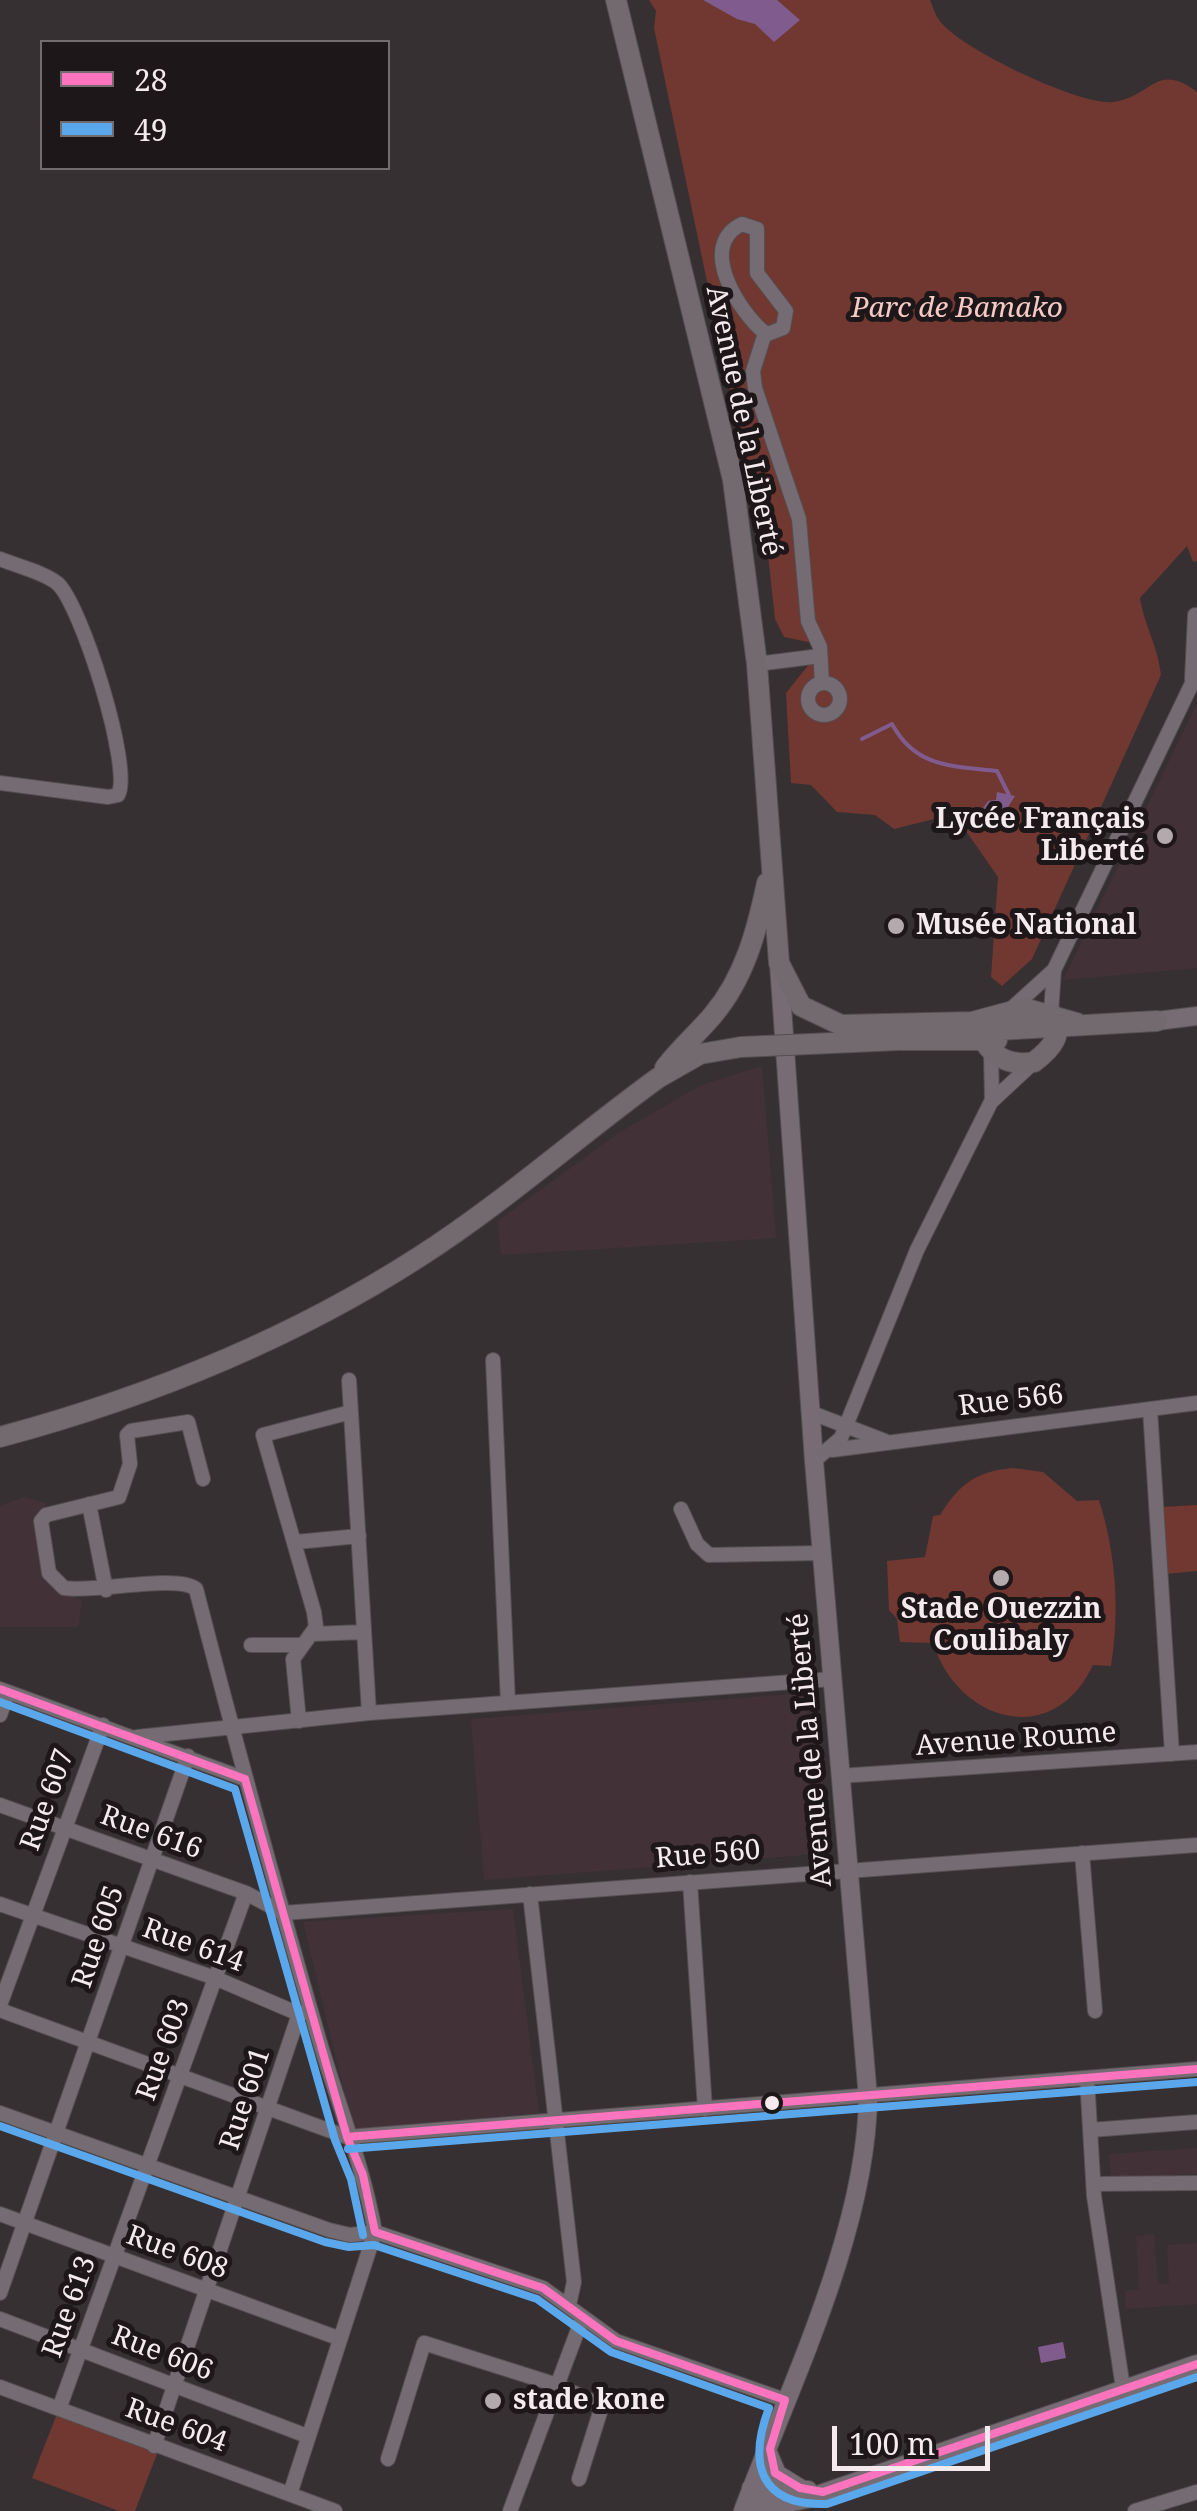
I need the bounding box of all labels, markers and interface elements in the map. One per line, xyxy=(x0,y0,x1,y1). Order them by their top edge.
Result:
legend xyxy=(40,40,390,170)
text: 28 xyxy=(134,59,168,100)
text: 49 xyxy=(134,109,168,150)
street label: Avenue de la Liberté xyxy=(698,283,788,559)
park label: Parc de Bamako xyxy=(851,292,1063,326)
place label: Lycée Français Liberté xyxy=(935,803,1145,869)
marker: Lycée Français Liberté xyxy=(1154,825,1176,847)
place label: Musée National xyxy=(916,909,1137,943)
marker: Musée National xyxy=(885,915,907,937)
street label: Rue 566 xyxy=(957,1378,1065,1424)
marker: Stade Ouezzin Coulibaly xyxy=(990,1567,1012,1589)
place label: Stade Ouezzin Coulibaly xyxy=(901,1593,1101,1659)
street label: Avenue de la Liberté xyxy=(782,1611,840,1889)
street label: Avenue Roume xyxy=(915,1716,1117,1764)
street label: Rue 607 xyxy=(14,1745,82,1855)
street label: Rue 616 xyxy=(96,1799,206,1867)
street label: Rue 560 xyxy=(654,1834,762,1876)
street label: Rue 605 xyxy=(66,1882,132,1992)
street label: Rue 614 xyxy=(138,1912,248,1980)
street label: Rue 603 xyxy=(130,1995,198,2105)
street label: Rue 601 xyxy=(214,2044,278,2154)
unlabelled marker xyxy=(762,2093,782,2113)
street label: Rue 608 xyxy=(122,2219,232,2287)
street label: Rue 613 xyxy=(36,2252,104,2362)
street label: Rue 606 xyxy=(107,2319,217,2389)
place label: stade kone xyxy=(513,2384,665,2418)
marker: stade kone xyxy=(482,2390,504,2412)
street label: Rue 604 xyxy=(121,2392,231,2460)
scale bar xyxy=(837,2406,994,2468)
text: 100 m xyxy=(849,2423,935,2464)

